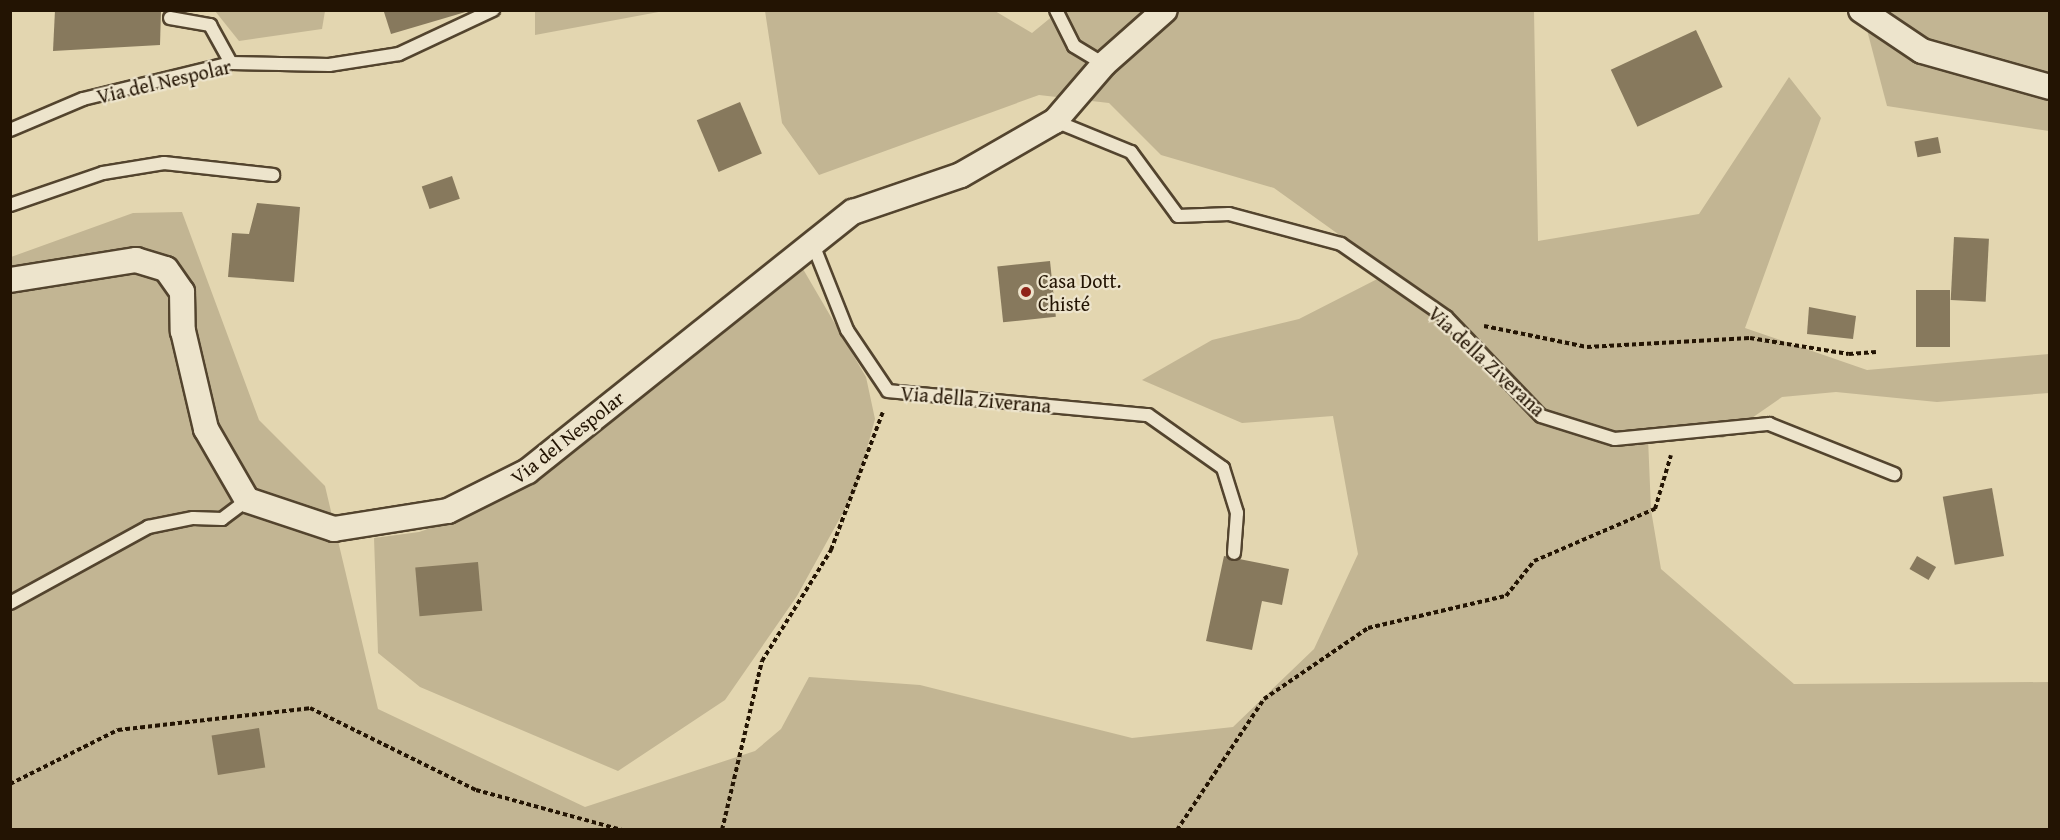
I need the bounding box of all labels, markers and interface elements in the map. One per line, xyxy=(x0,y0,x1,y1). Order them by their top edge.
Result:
street label: Via del Nespolar xyxy=(94,54,234,108)
place label: Casa Dott. Chisté xyxy=(1038,268,1121,315)
marker: Casa Dott. Chisté xyxy=(1019,285,1033,299)
street label: Via della Ziverana xyxy=(1424,301,1550,421)
street label: Via della Ziverana xyxy=(900,380,1052,418)
street label: Via del Nespolar xyxy=(505,385,629,489)

